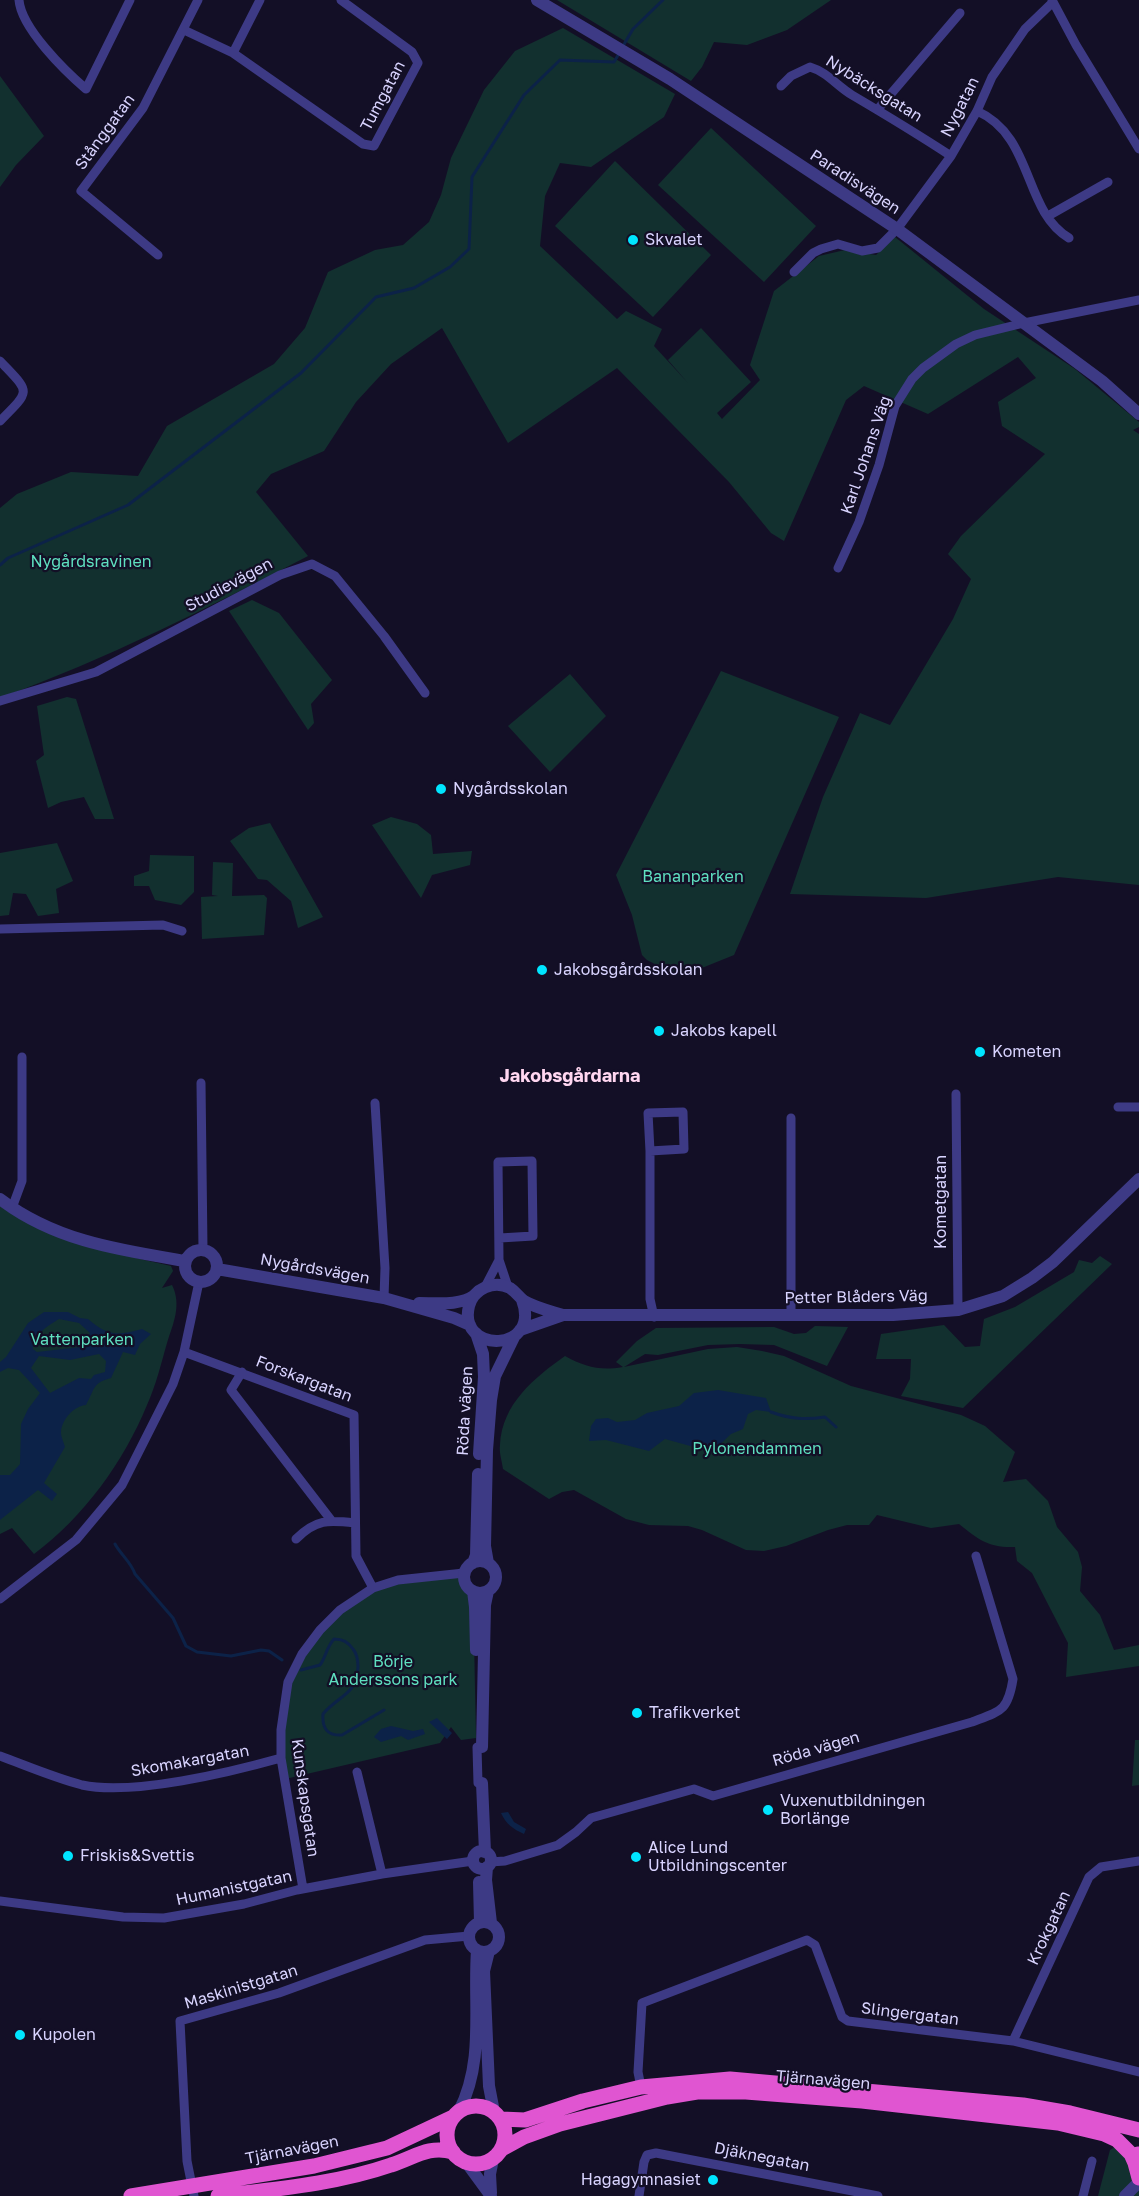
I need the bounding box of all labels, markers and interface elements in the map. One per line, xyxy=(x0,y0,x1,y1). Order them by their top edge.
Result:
street label: Nybäcksgatan xyxy=(822,52,926,126)
street label: Tumgatan xyxy=(357,58,409,134)
street label: Nygatan xyxy=(937,74,983,140)
street label: Stånggatan xyxy=(71,90,139,174)
street label: Paradisvägen xyxy=(806,146,904,218)
place label: Skvalet xyxy=(645,230,703,250)
marker: Skvalet xyxy=(626,233,640,247)
street label: Karl Johans Väg xyxy=(837,393,895,517)
park label: Nygårdsravinen xyxy=(30,552,152,572)
street label: Studievägen xyxy=(182,554,276,616)
place label: Nygårdsskolan xyxy=(453,779,568,799)
marker: Nygårdsskolan xyxy=(434,782,448,796)
park label: Bananparken xyxy=(642,867,744,887)
place label: Jakobsgårdsskolan xyxy=(554,960,703,980)
marker: Jakobsgårdsskolan xyxy=(535,963,549,977)
place label: Jakobs kapell xyxy=(671,1021,777,1041)
marker: Jakobs kapell xyxy=(652,1024,666,1038)
place label: Kometen xyxy=(992,1042,1061,1062)
marker: Kometen xyxy=(973,1045,987,1059)
district label: Jakobsgårdarna xyxy=(500,1065,640,1087)
street label: Kometgatan xyxy=(931,1155,951,1249)
street label: Nygårdsvägen xyxy=(259,1250,371,1288)
street label: Petter Blåders Väg xyxy=(784,1286,928,1308)
park label: Vattenparken xyxy=(30,1330,134,1350)
street label: Forskargatan xyxy=(253,1352,355,1406)
street label: Röda vägen xyxy=(453,1366,477,1456)
park label: Pylonendammen xyxy=(692,1439,822,1459)
park label: Börje Anderssons park xyxy=(329,1652,457,1690)
place label: Trafikverket xyxy=(649,1703,740,1723)
marker: Trafikverket xyxy=(630,1706,644,1720)
street label: Röda vägen xyxy=(770,1727,862,1771)
street label: Kunskapsgatan xyxy=(287,1738,323,1858)
street label: Skomakargatan xyxy=(129,1741,251,1781)
place label: Vuxenutbildningen Borlänge xyxy=(780,1791,925,1829)
marker: Vuxenutbildningen Borlänge xyxy=(761,1803,775,1817)
place label: Alice Lund Utbildningscenter xyxy=(648,1838,787,1876)
place label: Friskis&Svettis xyxy=(80,1846,194,1866)
marker: Friskis&Svettis xyxy=(61,1849,75,1863)
marker: Alice Lund Utbildningscenter xyxy=(629,1850,643,1864)
street label: Humanistgatan xyxy=(174,1866,294,1910)
street label: Krokgatan xyxy=(1024,1888,1074,1968)
street label: Maskinistgatan xyxy=(182,1961,300,2013)
street label: Slingergatan xyxy=(860,1998,960,2030)
place label: Kupolen xyxy=(32,2025,96,2045)
marker: Kupolen xyxy=(13,2028,27,2042)
street label: Tjärnavägen xyxy=(775,2066,871,2094)
street label: Tjärnavägen xyxy=(244,2132,340,2168)
street label: Djäknegatan xyxy=(713,2138,811,2176)
place label: Hagagymnasiet xyxy=(581,2170,701,2190)
marker: Hagagymnasiet xyxy=(706,2173,720,2187)

